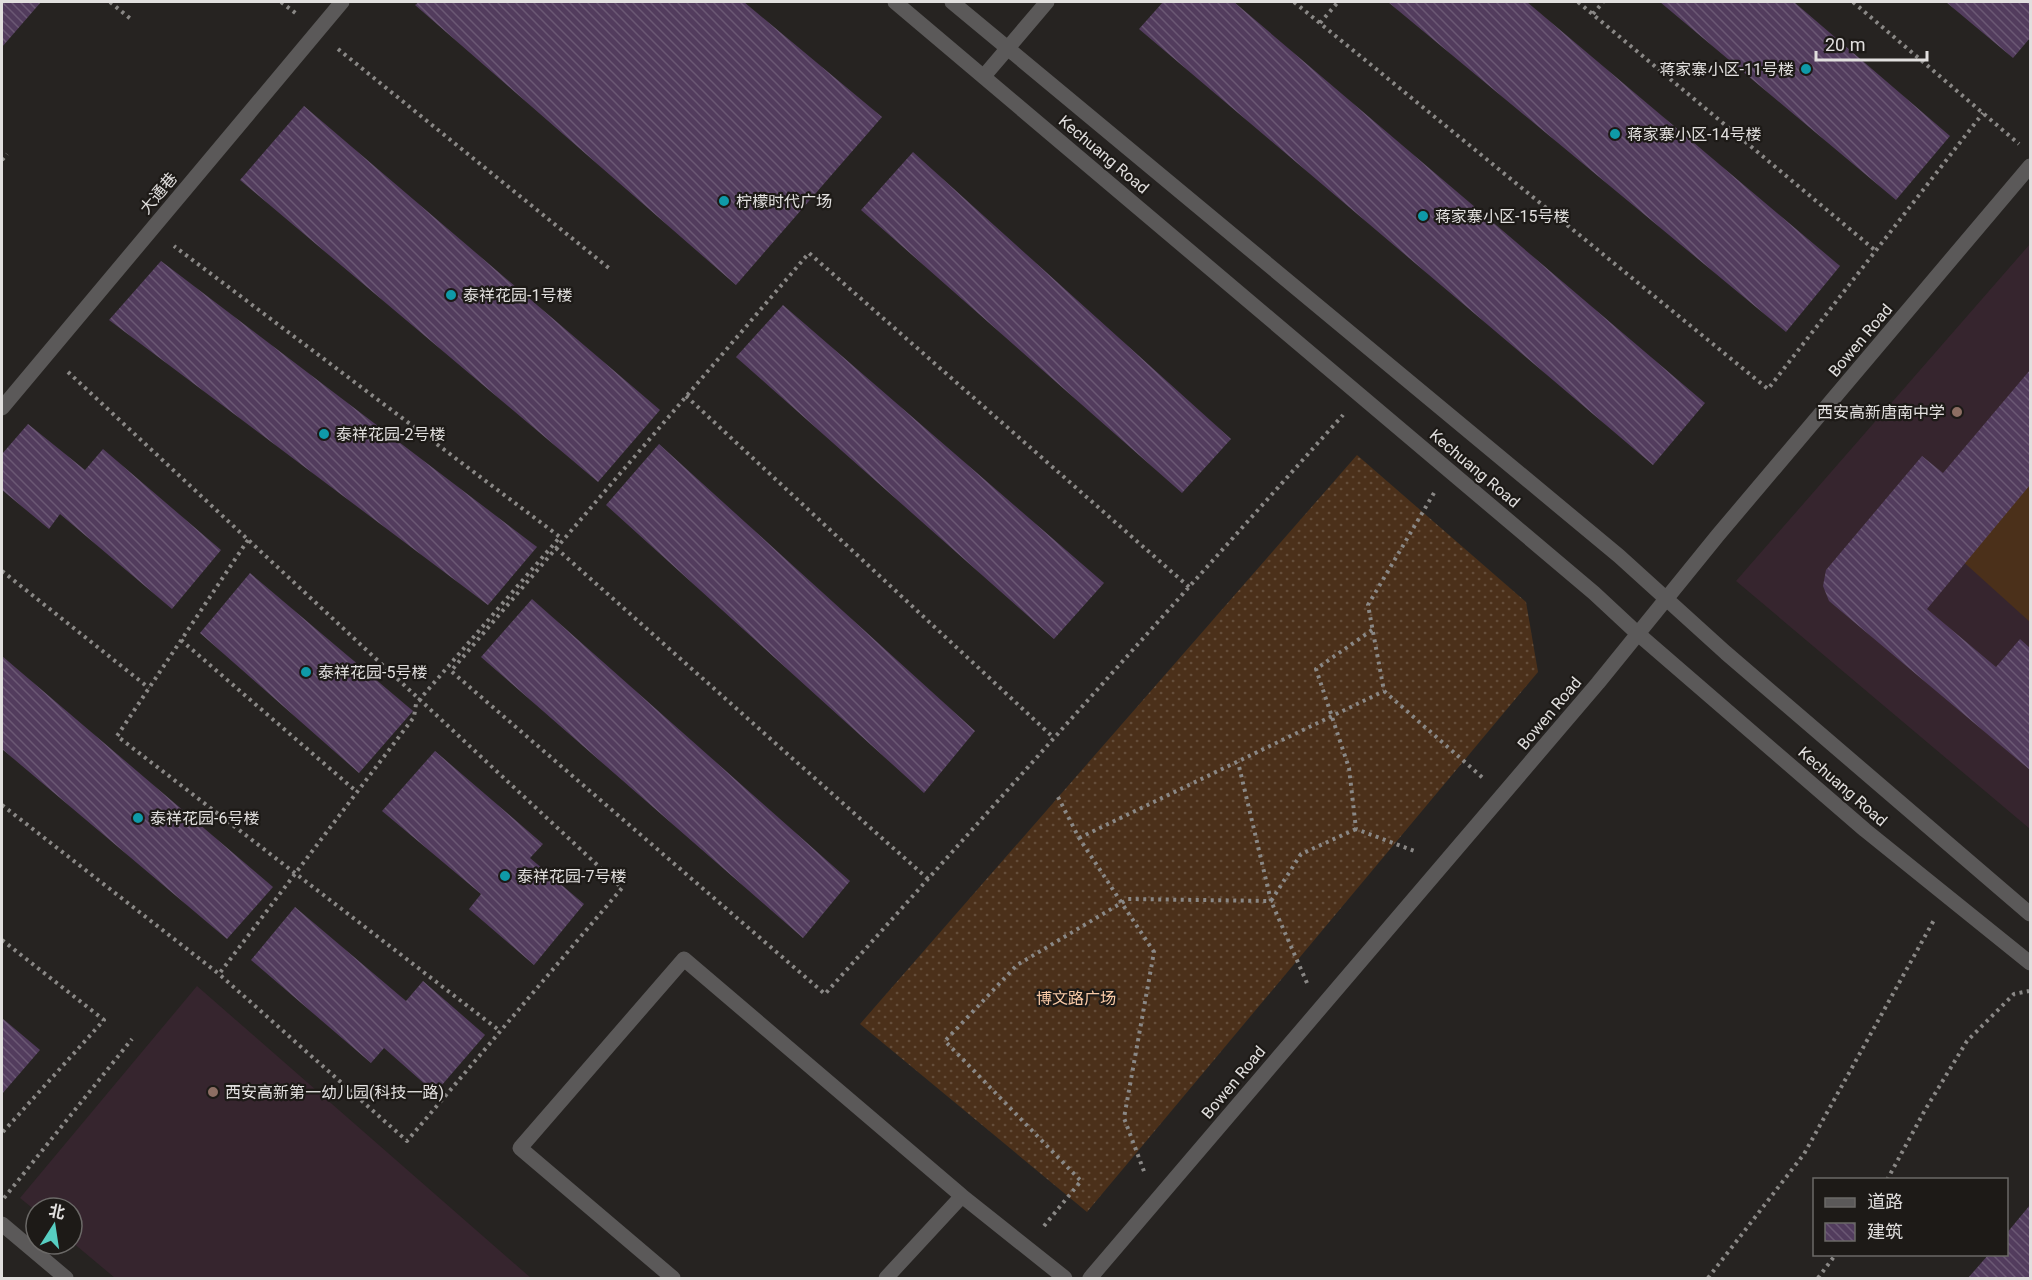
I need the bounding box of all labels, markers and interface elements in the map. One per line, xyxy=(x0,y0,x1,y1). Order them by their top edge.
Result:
scale bar xyxy=(1816,24,1927,62)
text: 20 m xyxy=(1825,34,1865,55)
place label: 蒋家寨小区-11号楼 xyxy=(1660,60,1794,79)
marker: 蒋家寨小区-11号楼 xyxy=(1799,62,1813,76)
street label: Kechuang Road xyxy=(1055,111,1153,198)
place label: 蒋家寨小区-14号楼 xyxy=(1627,125,1761,144)
marker: 蒋家寨小区-14号楼 xyxy=(1608,127,1622,141)
street label: 大通巷 xyxy=(136,169,181,218)
place label: 柠檬时代广场 xyxy=(736,192,832,211)
marker: 柠檬时代广场 xyxy=(717,194,731,208)
place label: 蒋家寨小区-15号楼 xyxy=(1435,207,1569,226)
marker: 蒋家寨小区-15号楼 xyxy=(1416,209,1430,223)
place label: 泰祥花园-1号楼 xyxy=(463,286,572,305)
marker: 泰祥花园-1号楼 xyxy=(444,288,458,302)
street label: Bowen Road xyxy=(1824,300,1896,381)
place label: 西安高新唐南中学 xyxy=(1817,403,1945,422)
marker: 西安高新唐南中学 xyxy=(1950,405,1964,419)
place label: 泰祥花园-2号楼 xyxy=(336,425,445,444)
street label: Kechuang Road xyxy=(1426,425,1524,512)
marker: 泰祥花园-2号楼 xyxy=(317,427,331,441)
place label: 泰祥花园-5号楼 xyxy=(318,663,427,682)
marker: 泰祥花园-5号楼 xyxy=(299,665,313,679)
street label: Bowen Road xyxy=(1513,673,1585,754)
street label: Kechuang Road xyxy=(1794,743,1891,830)
place label: 泰祥花园-6号楼 xyxy=(150,809,259,828)
marker: 泰祥花园-6号楼 xyxy=(131,811,145,825)
place label: 泰祥花园-7号楼 xyxy=(517,867,626,886)
marker: 泰祥花园-7号楼 xyxy=(498,869,512,883)
park label: 博文路广场 xyxy=(1036,989,1116,1008)
street label: Bowen Road xyxy=(1197,1042,1269,1123)
place label: 西安高新第一幼儿园(科技一路) xyxy=(225,1083,444,1102)
marker: 西安高新第一幼儿园(科技一路) xyxy=(206,1085,220,1099)
legend xyxy=(1813,1178,2008,1256)
text: 道路 xyxy=(1867,1191,1903,1212)
north arrow xyxy=(24,1196,84,1256)
text: 北 xyxy=(47,1201,67,1223)
text: 建筑 xyxy=(1867,1221,1903,1242)

